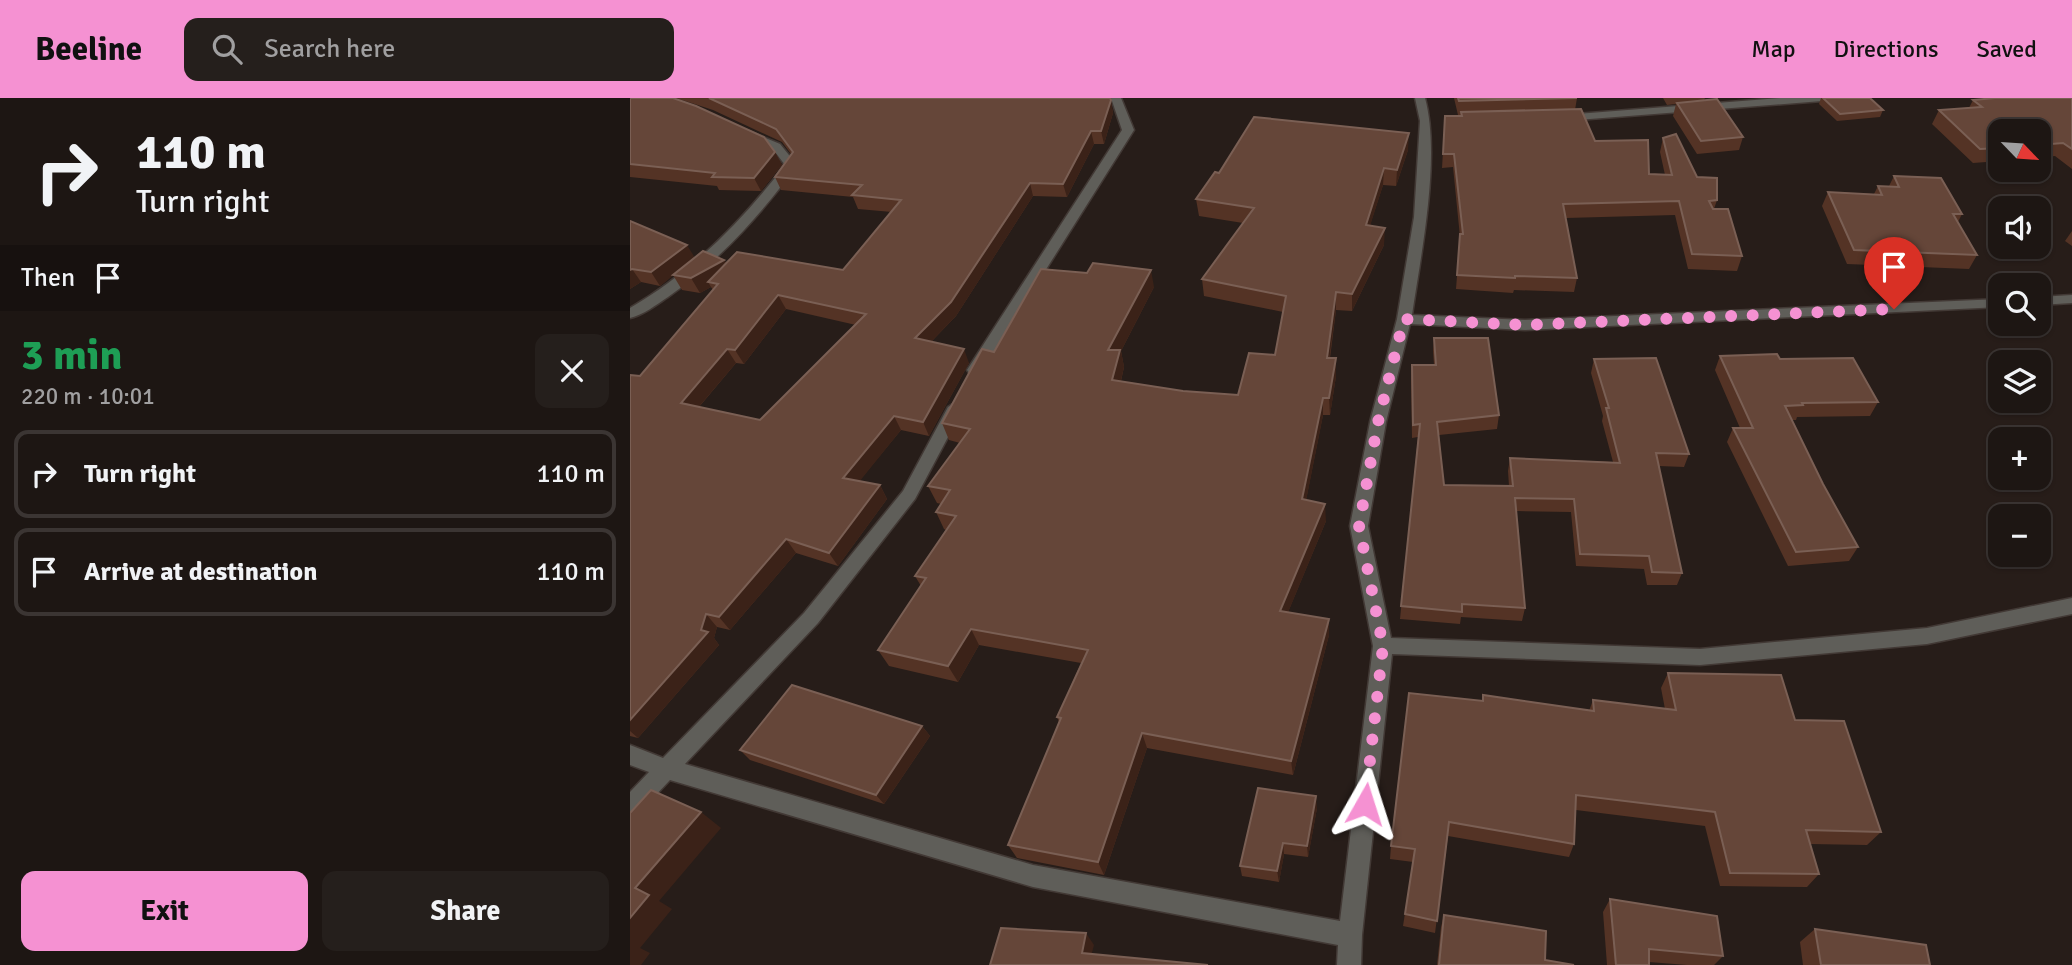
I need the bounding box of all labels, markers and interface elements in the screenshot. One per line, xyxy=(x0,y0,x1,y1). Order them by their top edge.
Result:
search box xyxy=(184,18,674,81)
text: Beeline xyxy=(35,29,142,70)
icon: search xyxy=(208,30,246,68)
text: Search here xyxy=(264,33,395,65)
text: Map xyxy=(1751,34,1796,64)
text: Directions xyxy=(1834,34,1939,64)
text: Saved xyxy=(1977,34,2037,64)
north arrow xyxy=(1988,119,2051,182)
map controls xyxy=(1988,119,2051,567)
text: 110 m xyxy=(136,122,266,182)
icon: right xyxy=(21,126,112,217)
text: Turn right xyxy=(136,182,269,221)
button: sound xyxy=(1988,196,2051,259)
pin xyxy=(1864,237,1924,309)
icon: arrive xyxy=(1875,248,1913,286)
icon: arrive xyxy=(89,259,127,297)
text: Then xyxy=(21,262,75,294)
button: search xyxy=(1988,273,2051,336)
text: 3 min xyxy=(21,330,122,381)
button: close xyxy=(535,334,609,408)
button: layers xyxy=(1988,350,2051,413)
text: 220 m · 10:01 xyxy=(21,382,155,411)
button: + xyxy=(1988,427,2051,490)
icon: right xyxy=(25,455,63,493)
text: Turn right xyxy=(84,458,196,490)
text: 110 m xyxy=(536,458,605,490)
button: − xyxy=(1988,504,2051,567)
icon: arrive xyxy=(25,553,63,591)
text: Arrive at destination xyxy=(84,556,317,588)
text: 110 m xyxy=(536,556,605,588)
position arrow xyxy=(1328,767,1402,841)
button: Exit xyxy=(21,871,308,951)
button: Share xyxy=(322,871,609,951)

